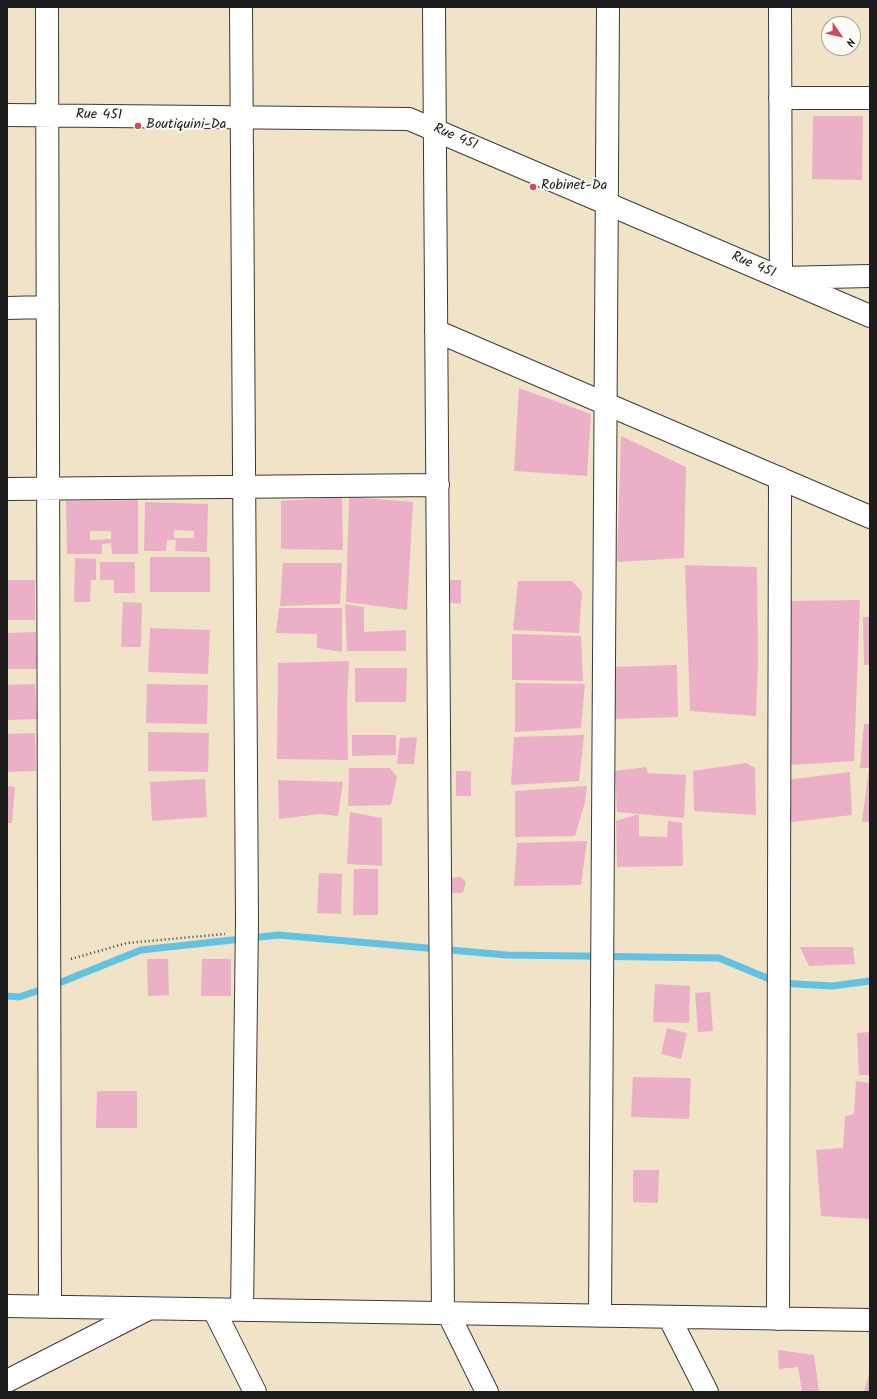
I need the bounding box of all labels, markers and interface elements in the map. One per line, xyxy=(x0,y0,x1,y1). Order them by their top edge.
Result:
north arrow xyxy=(821,16,861,56)
text: N xyxy=(841,34,860,50)
street label: Rue 451 xyxy=(76,107,122,125)
place label: Boutiquini-Da xyxy=(146,118,226,134)
marker: Boutiquini-Da xyxy=(133,121,143,131)
street label: Rue 451 xyxy=(430,121,480,155)
place label: Robinet-Da xyxy=(541,179,607,195)
marker: Robinet-Da xyxy=(528,182,538,192)
street label: Rue 451 xyxy=(728,249,778,283)

